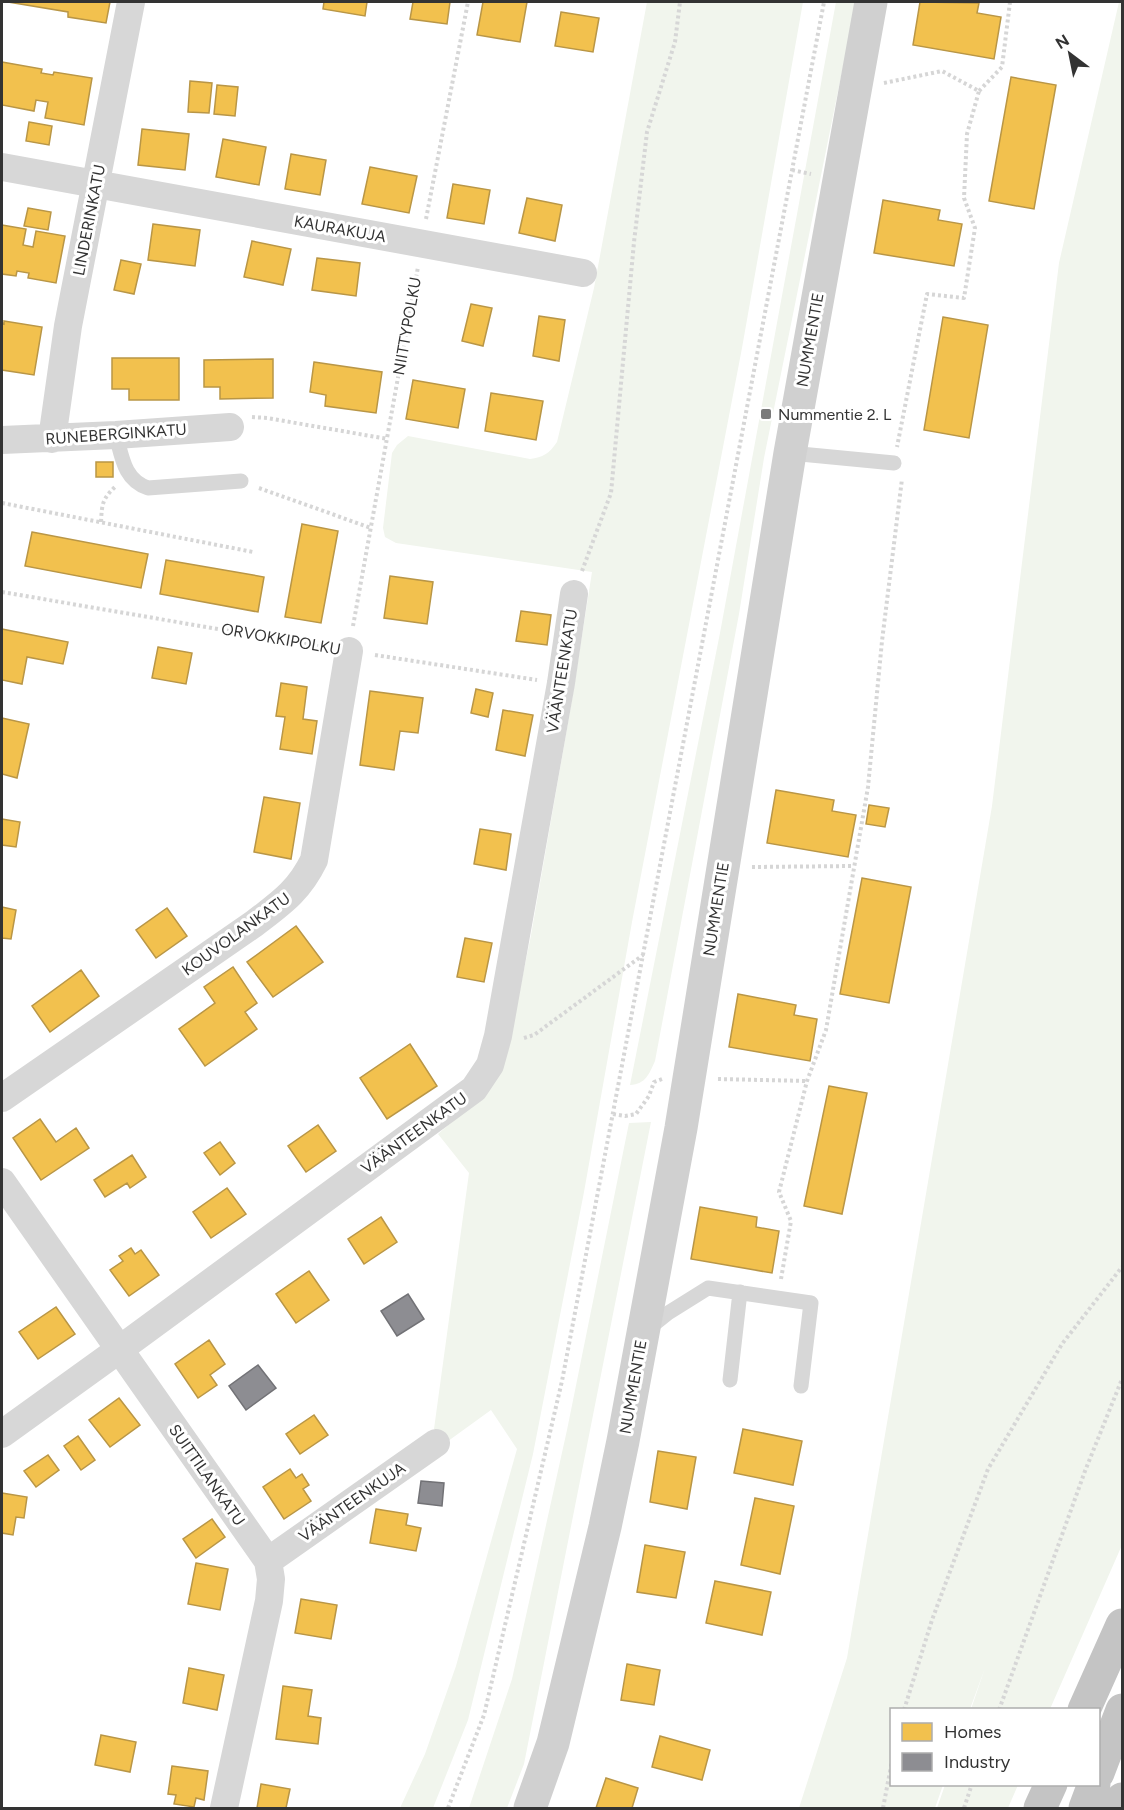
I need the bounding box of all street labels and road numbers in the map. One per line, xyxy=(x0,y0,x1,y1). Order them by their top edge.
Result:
street label: LINDERINKATU xyxy=(69,163,109,277)
street label: KAURAKUJA xyxy=(293,212,388,246)
street label: NIITTYPOLKU xyxy=(389,275,425,377)
street label: NUMMENTIE xyxy=(792,291,828,389)
street label: RUNEBERGINKATU xyxy=(45,420,187,448)
street label: VÄÄNTEENKATU xyxy=(543,607,581,735)
street label: ORVOKKIPOLKU xyxy=(220,619,342,659)
street label: NUMMENTIE xyxy=(699,860,733,958)
street label: KOUVOLANKATU xyxy=(178,888,294,980)
street label: VÄÄNTEENKATU xyxy=(358,1088,470,1178)
street label: NUMMENTIE xyxy=(615,1338,651,1436)
street label: SUITTILANKATU xyxy=(165,1421,249,1529)
street label: VÄÄNTEENKUJA xyxy=(295,1458,409,1546)

